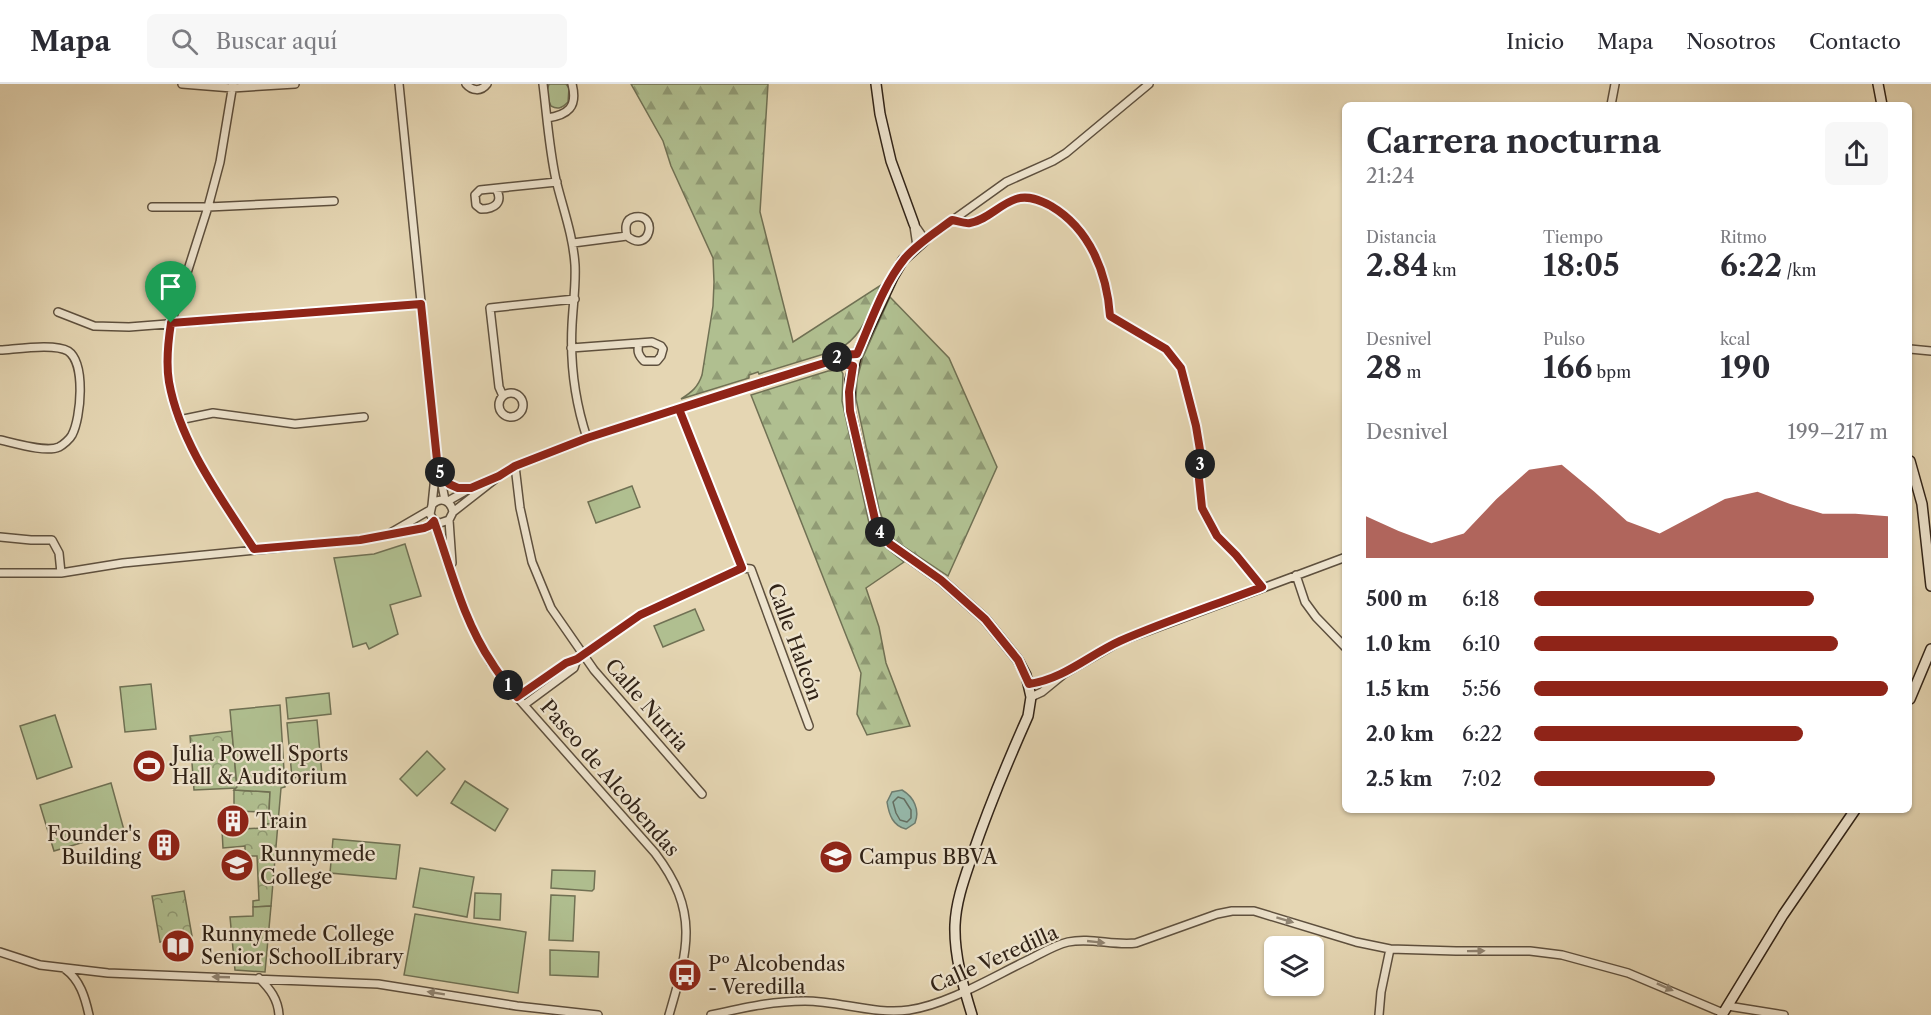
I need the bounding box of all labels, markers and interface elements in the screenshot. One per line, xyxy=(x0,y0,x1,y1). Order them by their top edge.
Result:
search box xyxy=(147,14,567,68)
text: Mapa xyxy=(30,24,111,58)
icon: search xyxy=(168,25,201,58)
text: Buscar aquí xyxy=(216,28,337,55)
text: Inicio xyxy=(1506,29,1564,54)
text: Mapa xyxy=(1597,29,1653,54)
text: Nosotros xyxy=(1686,29,1776,54)
text: Contacto xyxy=(1809,29,1901,54)
text: Carrera nocturna xyxy=(1366,121,1661,162)
button: share xyxy=(1825,122,1888,185)
text: 21:24 xyxy=(1366,164,1415,188)
text: Distancia xyxy=(1366,227,1437,247)
text: Tiempo xyxy=(1543,227,1603,247)
text: Ritmo xyxy=(1720,227,1767,247)
text: 2.84 xyxy=(1366,247,1428,284)
text: 18:05 xyxy=(1543,247,1620,284)
text: 6:22 xyxy=(1720,247,1782,284)
text: km xyxy=(1428,260,1457,280)
text: /km xyxy=(1782,260,1816,280)
pin xyxy=(145,261,196,323)
icon: arrive xyxy=(154,270,187,303)
text: Desnivel xyxy=(1366,329,1432,349)
text: Pulso xyxy=(1543,329,1585,349)
text: kcal xyxy=(1720,329,1750,349)
pin: 2 xyxy=(822,342,852,372)
text: 2 xyxy=(832,347,842,367)
text: 28 xyxy=(1366,349,1402,386)
text: 166 xyxy=(1543,349,1592,386)
text: 190 xyxy=(1720,349,1771,386)
text: m xyxy=(1402,362,1421,382)
text: bpm xyxy=(1592,362,1631,382)
text: Desnivel xyxy=(1366,420,1448,444)
text: 199–217 m xyxy=(1788,420,1888,444)
pin: 3 xyxy=(1185,449,1215,479)
text: 3 xyxy=(1195,454,1205,474)
pin: 5 xyxy=(425,457,455,487)
text: 5 xyxy=(436,462,444,482)
pin: 4 xyxy=(865,517,895,547)
text: 4 xyxy=(875,522,885,542)
street label: Calle Halcón xyxy=(763,580,827,704)
text: 500 m xyxy=(1366,587,1427,611)
text: 6:18 xyxy=(1462,587,1500,611)
text: 1.0 km xyxy=(1366,632,1431,656)
text: 6:10 xyxy=(1462,632,1500,656)
street label: Calle Nutria xyxy=(600,654,694,757)
pin: 1 xyxy=(493,670,523,700)
text: 1 xyxy=(504,675,512,695)
text: 1.5 km xyxy=(1366,677,1430,701)
text: 5:56 xyxy=(1462,677,1501,701)
street label: Paseo de Alcobendas xyxy=(535,695,685,861)
text: 2.0 km xyxy=(1366,722,1434,746)
text: 6:22 xyxy=(1462,722,1502,746)
place label: Julia Powell Sports Hall & Auditorium xyxy=(169,742,348,789)
sports icon: Julia Powell Sports Hall & Auditorium xyxy=(131,748,167,784)
text: 2.5 km xyxy=(1366,767,1433,791)
text: 7:02 xyxy=(1462,767,1502,791)
building icon: Train xyxy=(215,803,251,839)
place label: Train xyxy=(256,809,308,833)
place label: Founder's Building xyxy=(47,822,141,869)
building icon: Founder's Building xyxy=(146,827,182,863)
school or university icon: Campus BBVA xyxy=(818,839,854,875)
place label: Runnymede College xyxy=(260,842,376,889)
place label: Campus BBVA xyxy=(859,845,999,869)
school or university icon: Runnymede College xyxy=(219,847,255,883)
one-way arrow xyxy=(1276,916,1294,925)
street label: Calle Veredilla xyxy=(926,920,1062,998)
place label: Runnymede College Senior SchoolLibrary xyxy=(201,922,404,969)
library icon: Runnymede College Senior SchoolLibrary xyxy=(160,928,196,964)
map controls xyxy=(1264,936,1324,996)
button: layers xyxy=(1264,936,1324,996)
one-way arrow xyxy=(1087,937,1106,947)
one-way arrow xyxy=(1466,946,1485,956)
place label: Pº Alcobendas - Veredilla xyxy=(708,952,845,999)
bus stop icon: Pº Alcobendas - Veredilla xyxy=(667,957,703,993)
one-way arrow xyxy=(212,972,231,981)
one-way arrow xyxy=(1656,983,1674,993)
one-way arrow xyxy=(427,988,446,997)

